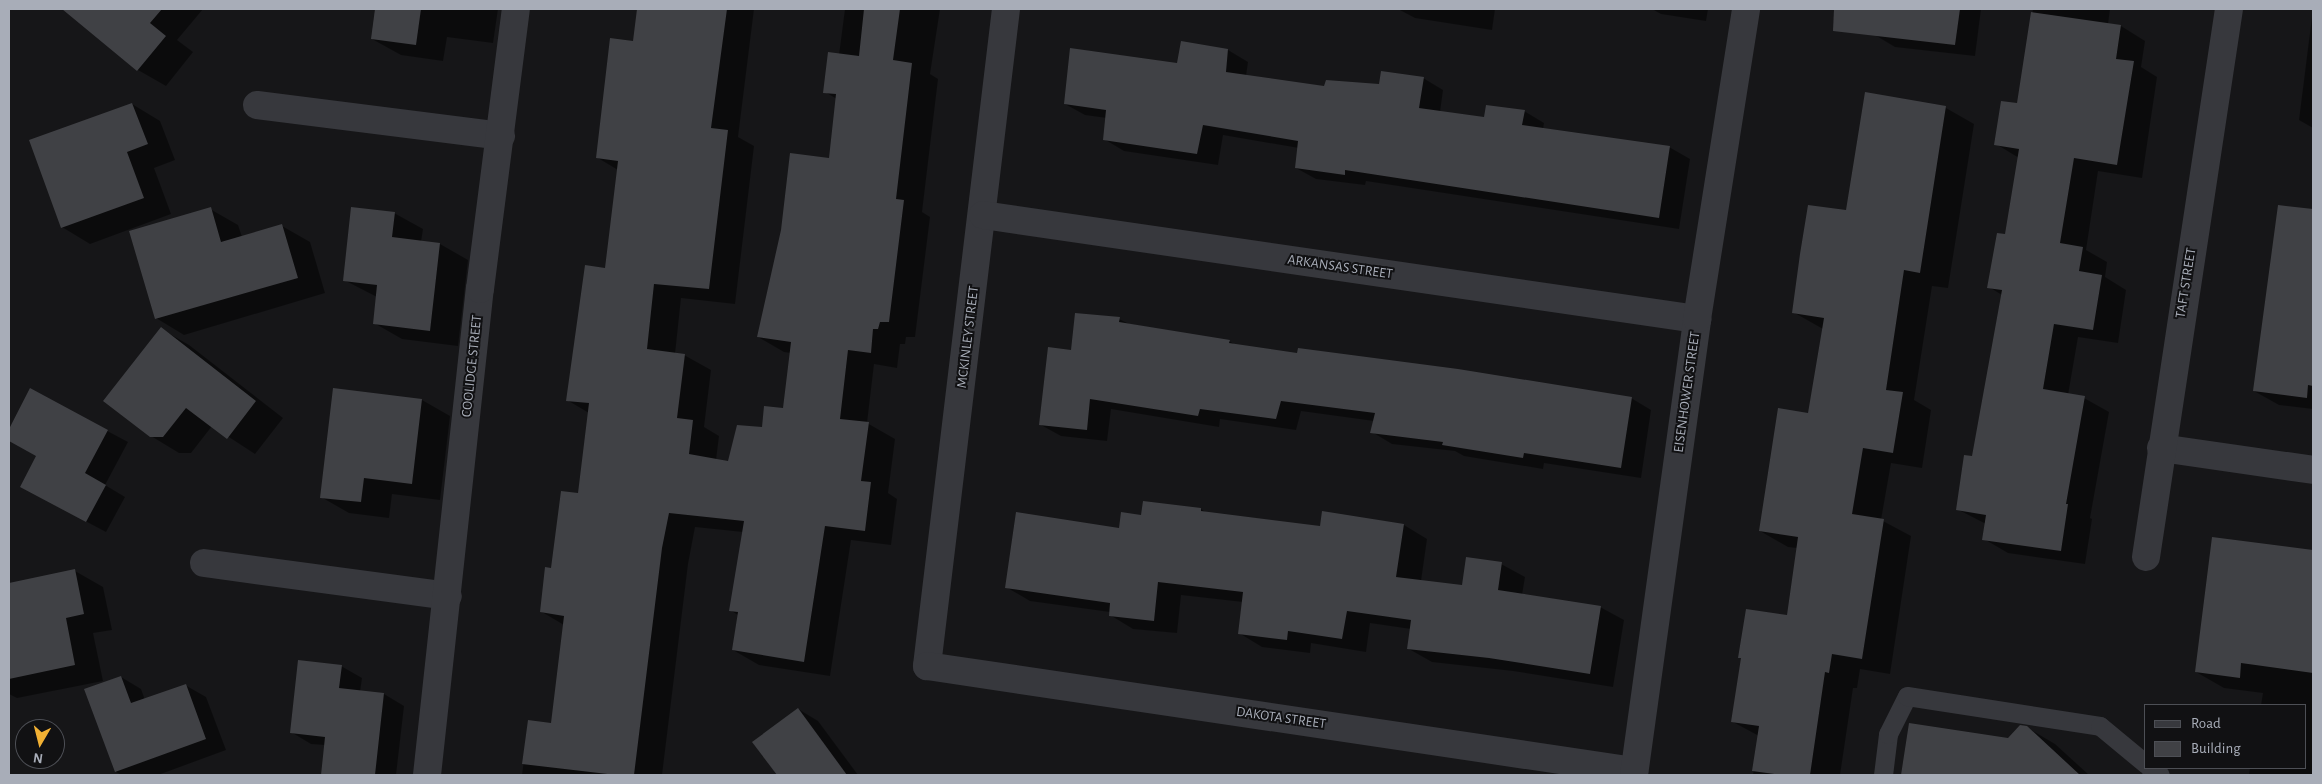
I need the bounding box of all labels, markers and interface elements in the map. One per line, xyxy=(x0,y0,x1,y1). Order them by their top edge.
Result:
street label: TAFT STREET xyxy=(2172,247,2200,319)
street label: ARKANSAS STREET xyxy=(1286,251,1394,283)
street label: MCKINLEY STREET xyxy=(953,285,983,389)
street label: COOLIDGE STREET xyxy=(458,314,486,418)
street label: EISENHOWER STREET xyxy=(1670,330,1704,454)
street label: DAKOTA STREET xyxy=(1235,703,1327,733)
legend xyxy=(2144,704,2307,769)
text: Road xyxy=(2191,716,2221,731)
north arrow xyxy=(15,719,65,769)
text: Building xyxy=(2191,741,2241,756)
text: N xyxy=(32,750,44,765)

